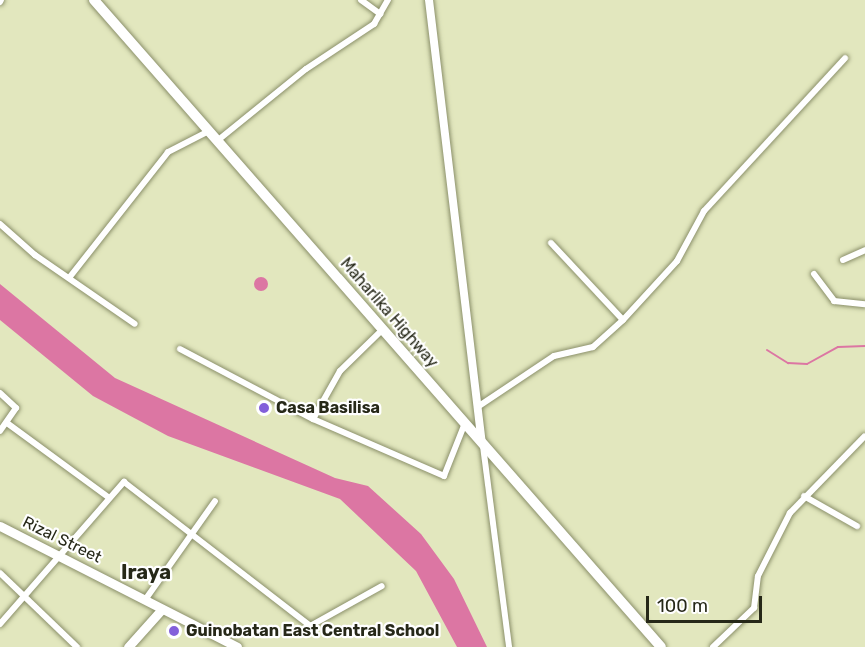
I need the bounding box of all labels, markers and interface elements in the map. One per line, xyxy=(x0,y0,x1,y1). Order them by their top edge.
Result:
street label: Maharlika Highway xyxy=(336,254,442,372)
place label: Casa Basilisa xyxy=(276,398,380,418)
marker: Casa Basilisa xyxy=(257,401,271,415)
street label: Rizal Street xyxy=(19,513,105,567)
district label: Iraya xyxy=(121,560,171,584)
scale bar xyxy=(649,584,764,622)
text: 100 m xyxy=(657,595,708,617)
place label: Guinobatan East Central School xyxy=(186,621,439,641)
marker: Guinobatan East Central School xyxy=(167,624,181,638)

